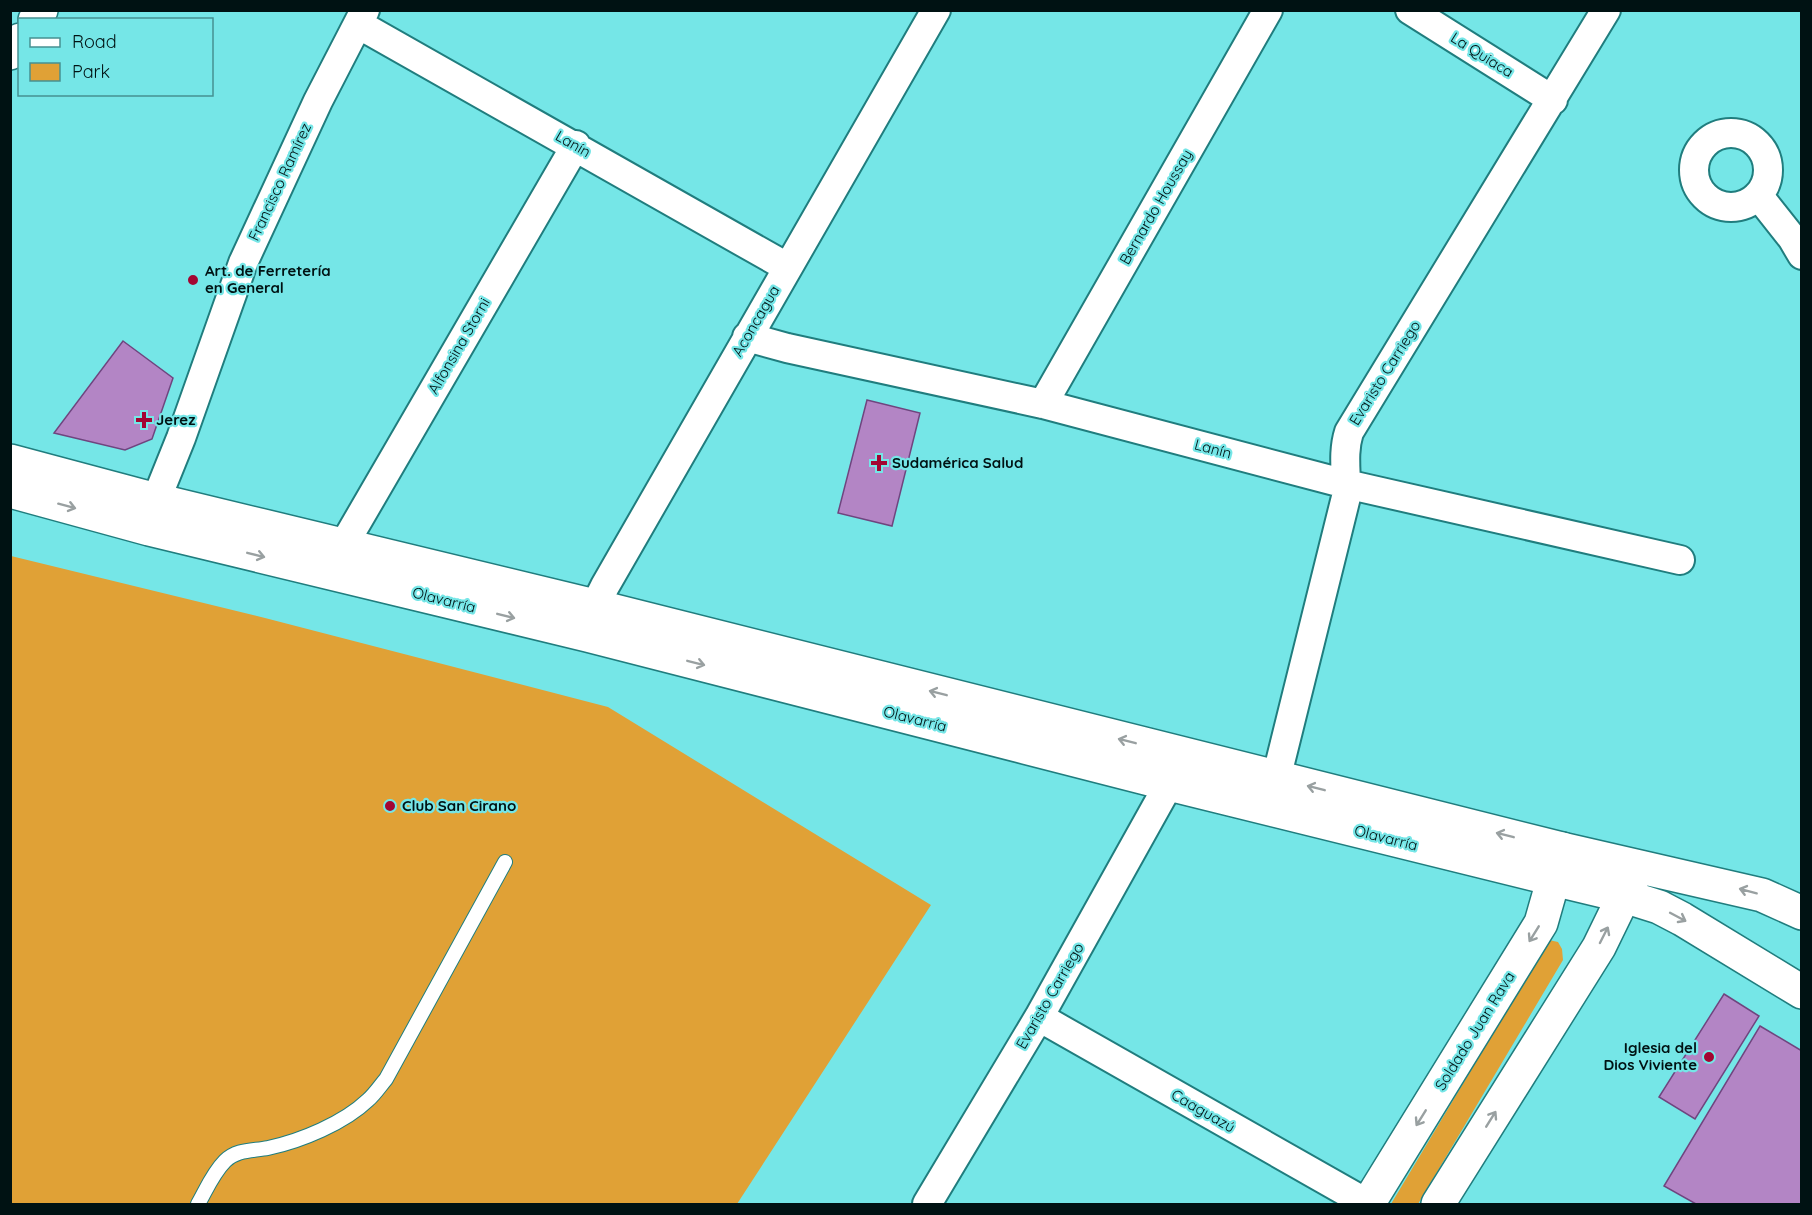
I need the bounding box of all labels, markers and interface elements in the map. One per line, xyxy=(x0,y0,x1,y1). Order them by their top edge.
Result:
legend xyxy=(18,18,213,96)
street label: La Quiaca xyxy=(1447,28,1517,81)
text: Road xyxy=(72,30,117,53)
text: Park xyxy=(72,60,110,83)
street label: Francisco Ramírez xyxy=(244,120,315,244)
street label: Lanín xyxy=(552,126,594,161)
street label: Bernardo Houssay xyxy=(1115,146,1196,268)
place label: Art. de Ferretería en General xyxy=(205,261,331,297)
marker: Art. de Ferretería en General xyxy=(186,273,200,287)
street label: Aconcagua xyxy=(728,282,784,360)
street label: Alfonsina Storni xyxy=(423,294,494,397)
street label: Evaristo Carriego xyxy=(1345,317,1424,429)
place label: Jerez xyxy=(156,410,195,429)
marker: Jerez xyxy=(137,413,151,427)
street label: Lanín xyxy=(1192,434,1234,463)
place label: Sudamérica Salud xyxy=(892,453,1023,472)
marker: Sudamérica Salud xyxy=(870,454,888,472)
one-way arrow xyxy=(57,501,76,512)
one-way arrow xyxy=(246,549,265,561)
street label: Olavarría xyxy=(410,582,478,617)
one-way arrow xyxy=(497,610,516,622)
one-way arrow xyxy=(686,658,705,669)
one-way arrow xyxy=(929,687,948,698)
street label: Olavarría xyxy=(881,701,949,736)
one-way arrow xyxy=(1118,734,1137,746)
one-way arrow xyxy=(1307,782,1326,794)
place label: Club San Cirano xyxy=(402,796,516,815)
marker: Club San Cirano xyxy=(383,799,397,813)
street label: Olavarría xyxy=(1352,820,1420,855)
one-way arrow xyxy=(1496,829,1515,841)
one-way arrow xyxy=(1738,884,1757,896)
one-way arrow xyxy=(1669,912,1687,923)
one-way arrow xyxy=(1528,925,1540,942)
one-way arrow xyxy=(1599,927,1610,945)
street label: Evaristo Carriego xyxy=(1011,939,1088,1052)
street label: Soldado Juan Rava xyxy=(1430,968,1519,1094)
place label: Iglesia del Dios Viviente xyxy=(1604,1038,1697,1074)
marker: Iglesia del Dios Viviente xyxy=(1702,1050,1716,1064)
street label: Caaguazú xyxy=(1168,1085,1239,1136)
one-way arrow xyxy=(1415,1109,1427,1126)
one-way arrow xyxy=(1485,1111,1497,1128)

